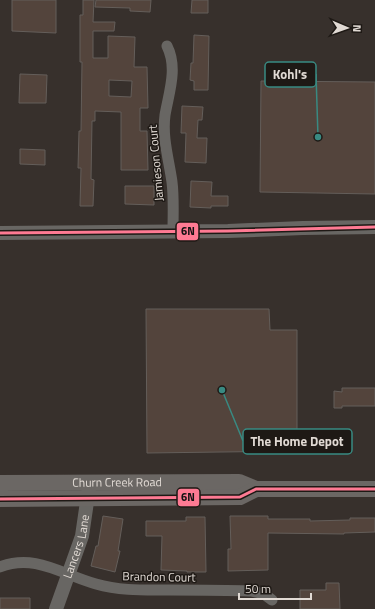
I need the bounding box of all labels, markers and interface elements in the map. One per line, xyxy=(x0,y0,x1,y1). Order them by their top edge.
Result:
north arrow xyxy=(327,8,367,48)
text: N xyxy=(349,24,365,32)
callout: Kohl's xyxy=(265,62,316,87)
text: Kohl's xyxy=(273,64,307,84)
street label: Jamieson Court xyxy=(143,123,168,202)
line badge: 6N xyxy=(176,222,199,241)
text: 6N xyxy=(181,223,195,239)
callout: The Home Depot xyxy=(243,429,352,454)
text: The Home Depot xyxy=(250,431,344,451)
street label: Churn Creek Road xyxy=(72,472,162,492)
line badge: 6N xyxy=(177,488,200,507)
text: 6N xyxy=(181,489,195,505)
street label: Lancers Lane xyxy=(58,513,94,581)
street label: Brandon Court xyxy=(122,566,197,587)
scale bar xyxy=(239,575,311,601)
text: 50 m xyxy=(245,579,271,598)

